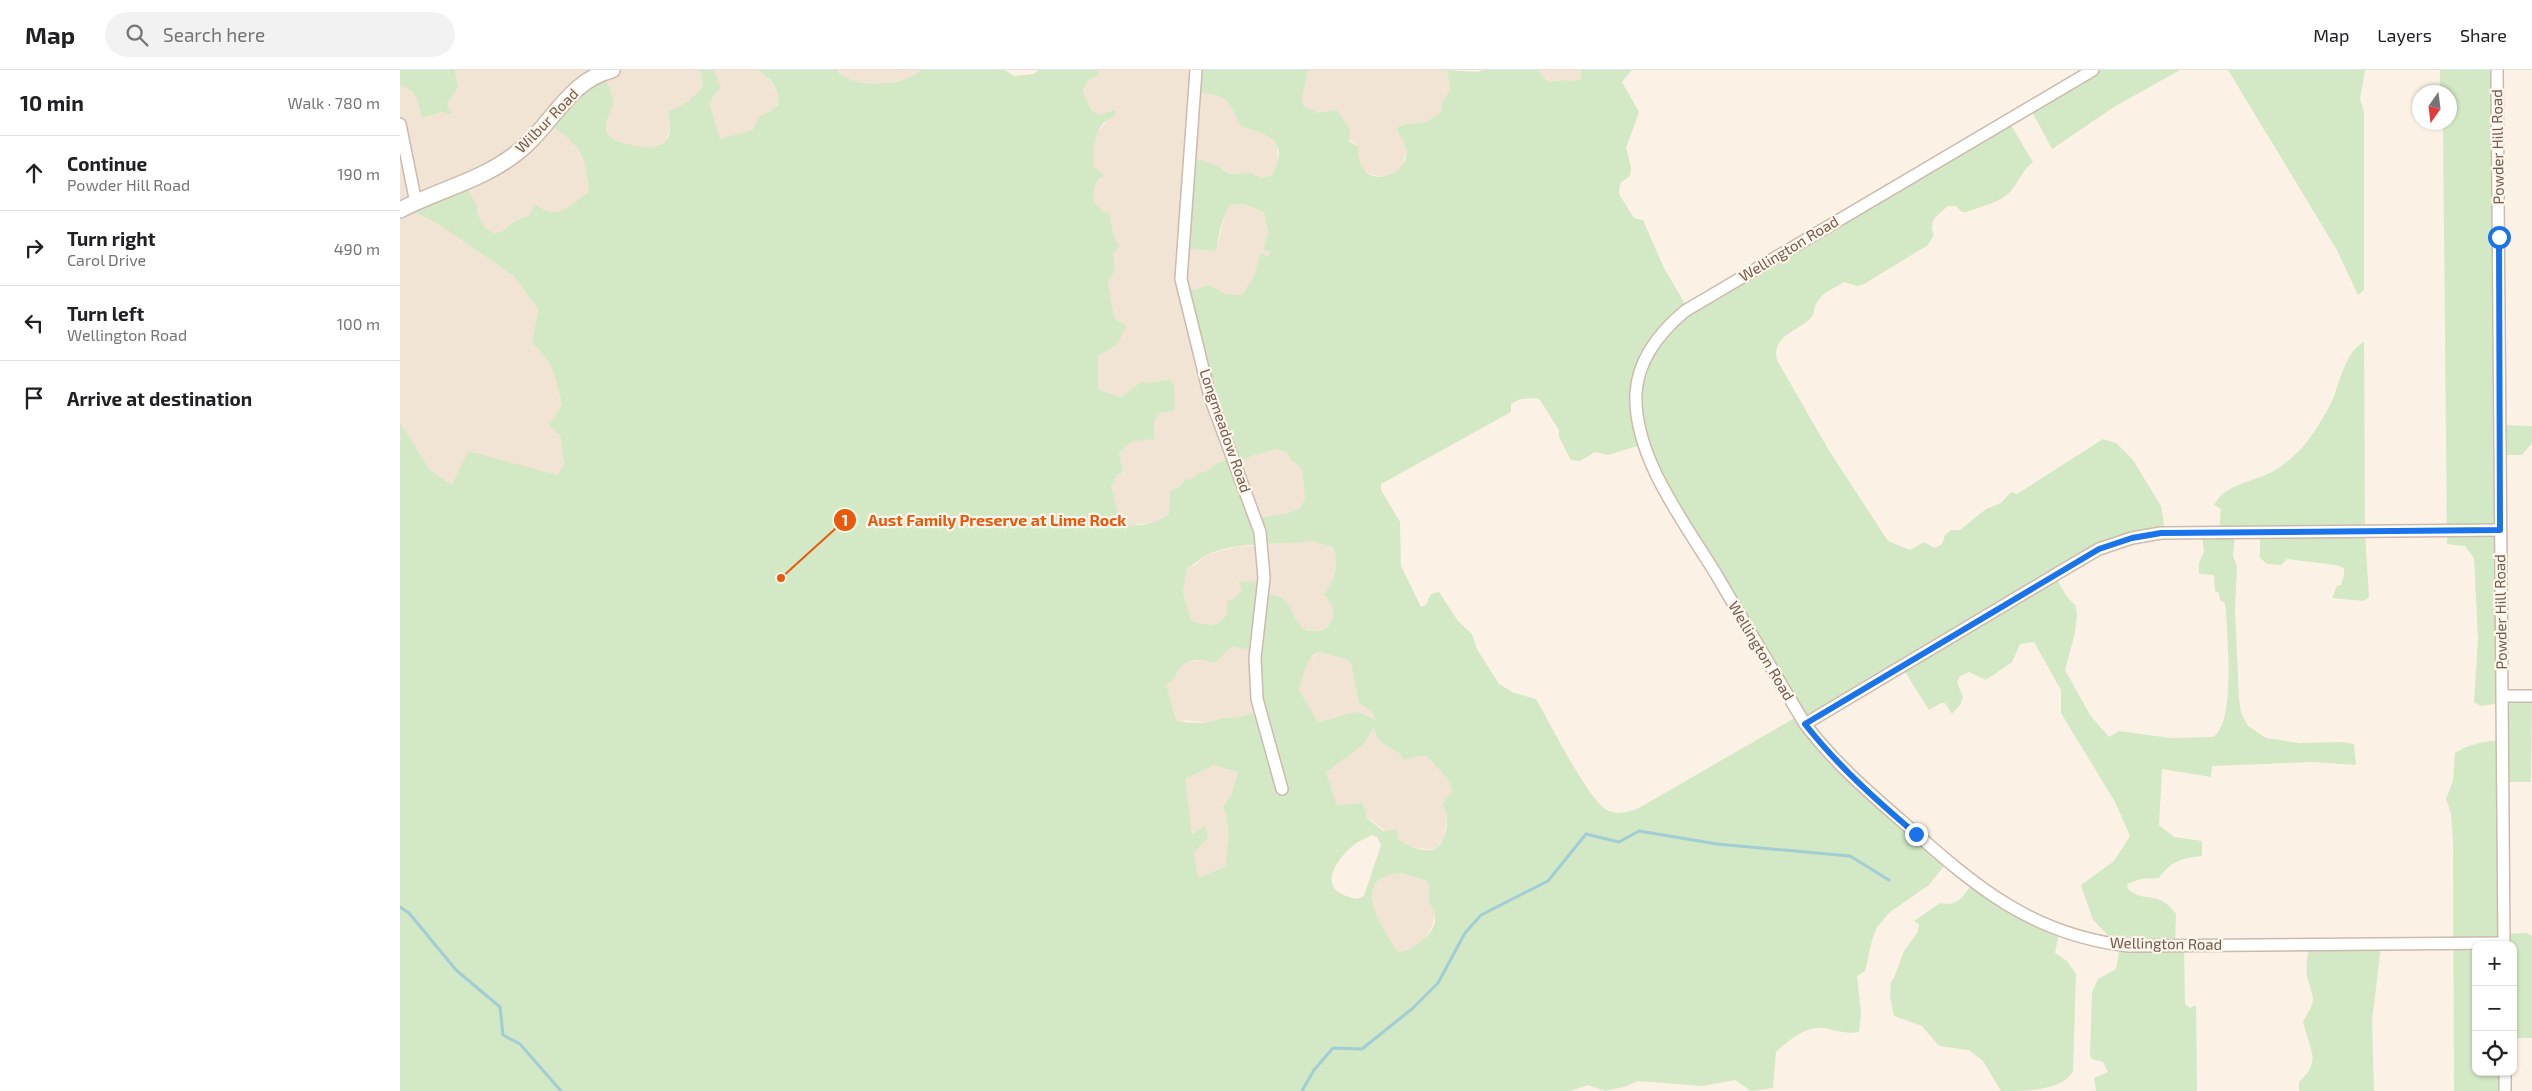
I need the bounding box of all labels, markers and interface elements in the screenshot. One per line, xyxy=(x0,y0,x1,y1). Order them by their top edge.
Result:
search box xyxy=(105,12,455,57)
text: Map xyxy=(25,20,75,49)
icon: search xyxy=(123,21,151,49)
text: Search here xyxy=(163,23,265,46)
text: Map xyxy=(2313,24,2349,46)
text: Layers xyxy=(2377,24,2432,46)
text: Share xyxy=(2460,24,2507,46)
street label: Wilbur Road xyxy=(511,84,582,156)
north arrow xyxy=(2412,85,2457,130)
street label: Powder Hill Road xyxy=(2487,89,2507,205)
text: 10 min xyxy=(20,90,84,115)
text: Walk · 780 m xyxy=(287,93,380,112)
text: Continue xyxy=(67,152,147,175)
icon: ahead xyxy=(20,159,48,187)
text: 190 m xyxy=(337,164,380,183)
text: Powder Hill Road xyxy=(67,175,190,194)
street label: Wellington Road xyxy=(1736,211,1841,285)
route start xyxy=(2488,226,2511,249)
text: Turn right xyxy=(67,227,155,250)
icon: right xyxy=(20,234,48,262)
text: 490 m xyxy=(334,239,380,258)
text: Carol Drive xyxy=(67,250,146,269)
text: Turn left xyxy=(67,302,144,325)
icon: left xyxy=(20,309,48,337)
text: 100 m xyxy=(337,314,380,333)
text: Wellington Road xyxy=(67,325,187,344)
street label: Longmeadow Road xyxy=(1196,366,1256,495)
icon: arrive xyxy=(20,384,48,412)
text: Arrive at destination xyxy=(67,387,252,410)
callout: Aust Family Preserve at Lime Rock xyxy=(833,505,1137,536)
text: Aust Family Preserve at Lime Rock xyxy=(868,510,1126,530)
text: 1 xyxy=(842,511,848,529)
street label: Powder Hill Road xyxy=(2490,554,2510,670)
street label: Wellington Road xyxy=(1725,598,1799,703)
route end xyxy=(1905,823,1928,846)
street label: Wellington Road xyxy=(2110,933,2222,953)
map controls xyxy=(2472,941,2517,1076)
button: + xyxy=(2472,941,2517,986)
button: − xyxy=(2472,986,2517,1031)
button: locate xyxy=(2472,1031,2517,1076)

